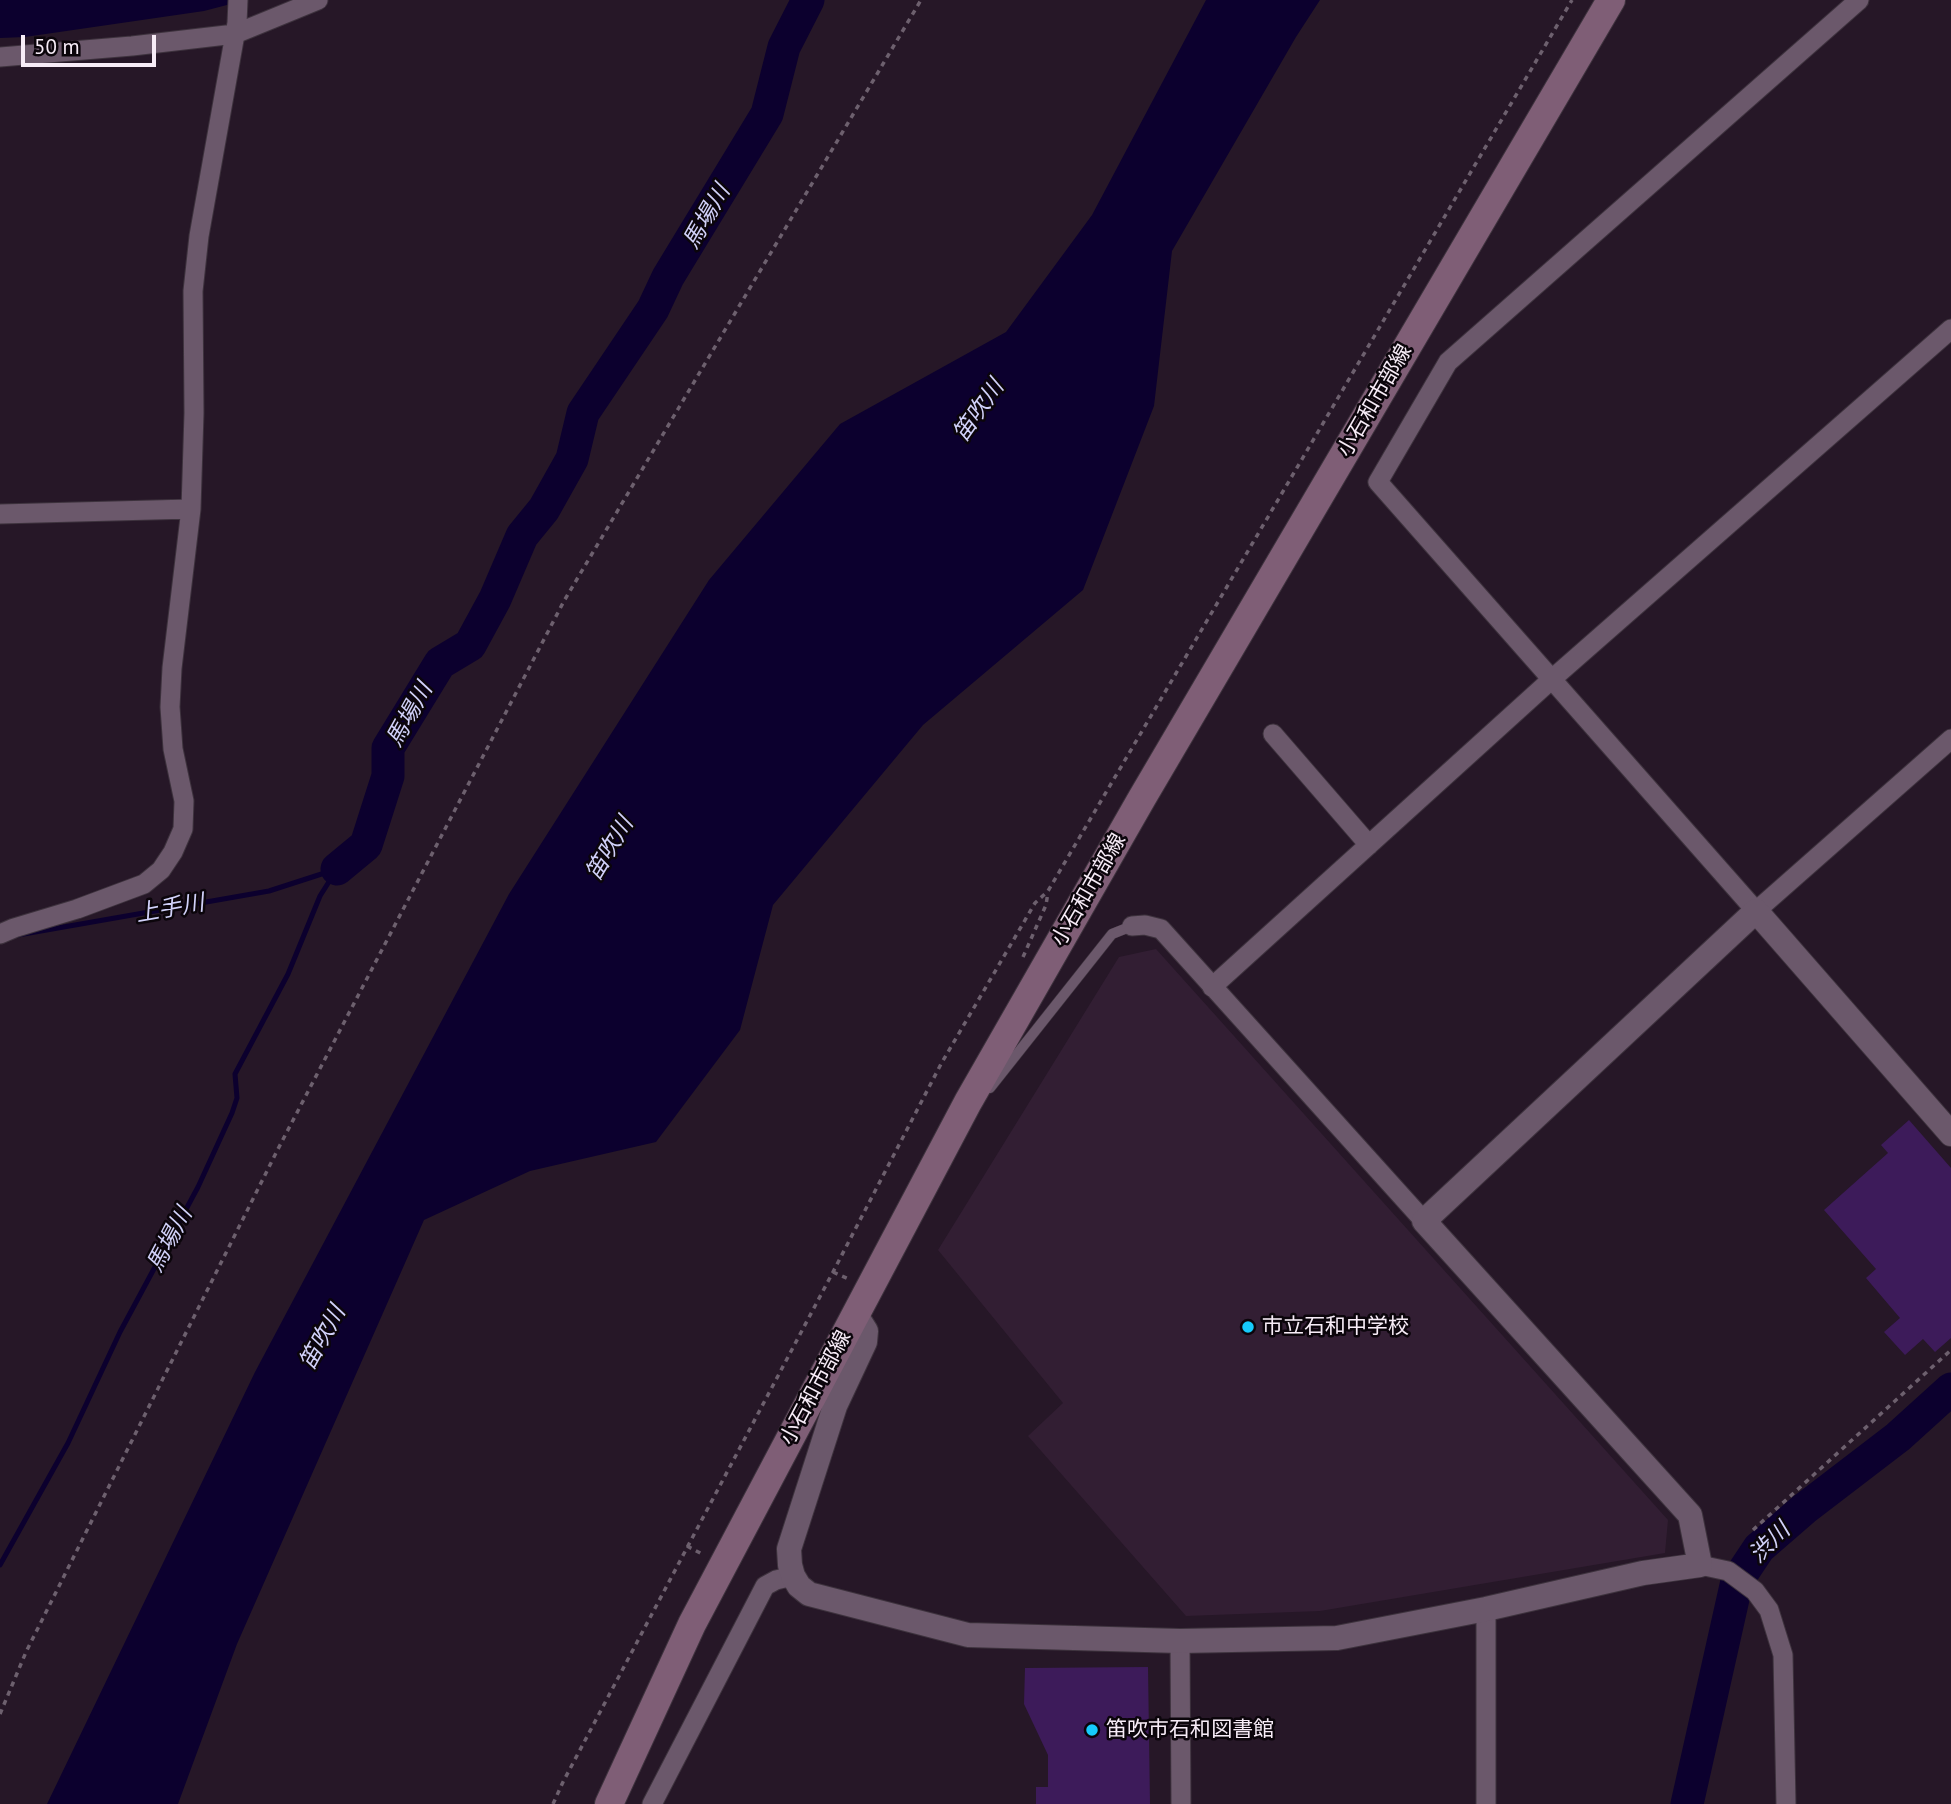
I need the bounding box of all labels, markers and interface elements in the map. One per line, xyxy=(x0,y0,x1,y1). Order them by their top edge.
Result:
scale bar xyxy=(24,21,159,65)
text: 50 m xyxy=(34,33,80,60)
water label: 馬場川 xyxy=(678,180,736,254)
street label: 小石和市部線 xyxy=(1333,340,1417,462)
water label: 笛吹川 xyxy=(948,375,1010,447)
water label: 馬場川 xyxy=(381,678,439,752)
water label: 笛吹川 xyxy=(580,812,640,886)
street label: 小石和市部線 xyxy=(1047,829,1131,951)
water label: 上手川 xyxy=(134,889,206,929)
water label: 馬場川 xyxy=(142,1203,198,1277)
water label: 笛吹川 xyxy=(294,1301,352,1375)
place label: 市立石和中学校 xyxy=(1262,1314,1409,1340)
marker: 市立石和中学校 xyxy=(1240,1319,1256,1335)
street label: 小石和市部線 xyxy=(775,1326,857,1450)
water label: 渋川 xyxy=(1744,1517,1796,1569)
place label: 笛吹市石和図書館 xyxy=(1106,1717,1274,1743)
marker: 笛吹市石和図書館 xyxy=(1084,1722,1100,1738)

